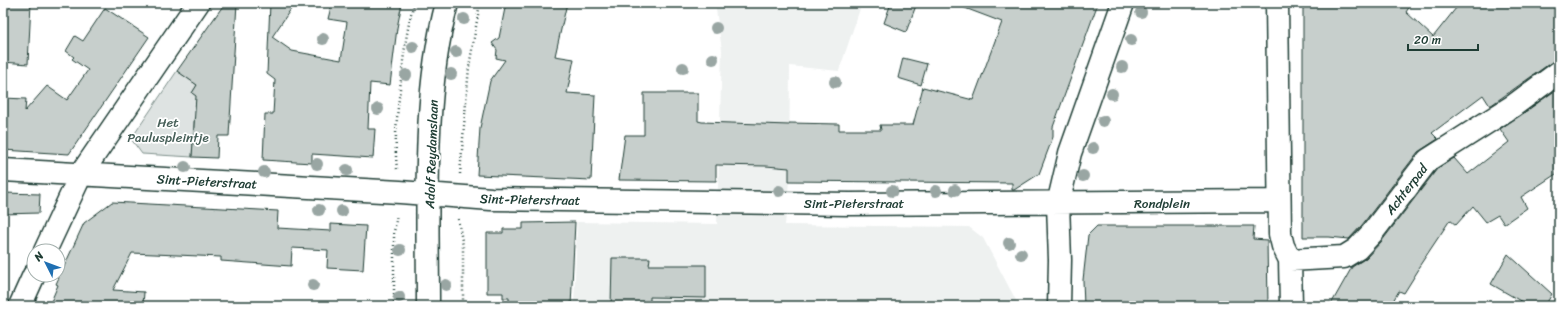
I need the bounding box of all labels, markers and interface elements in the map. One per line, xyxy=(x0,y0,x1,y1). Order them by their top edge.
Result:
scale bar xyxy=(1408,26,1478,52)
text: 20 m xyxy=(1414,29,1441,51)
street label: Adolf Reydamslaan xyxy=(418,99,445,210)
park label: Het Pauluspleintje xyxy=(127,111,209,149)
street label: Achterpad xyxy=(1378,158,1434,221)
street label: Sint-Pieterstraat xyxy=(156,167,258,196)
street label: Sint-Pieterstraat xyxy=(480,187,581,212)
street label: Sint-Pieterstraat xyxy=(804,192,905,215)
street label: Rondplein xyxy=(1134,192,1190,215)
north arrow xyxy=(26,243,66,283)
text: N xyxy=(29,247,49,267)

